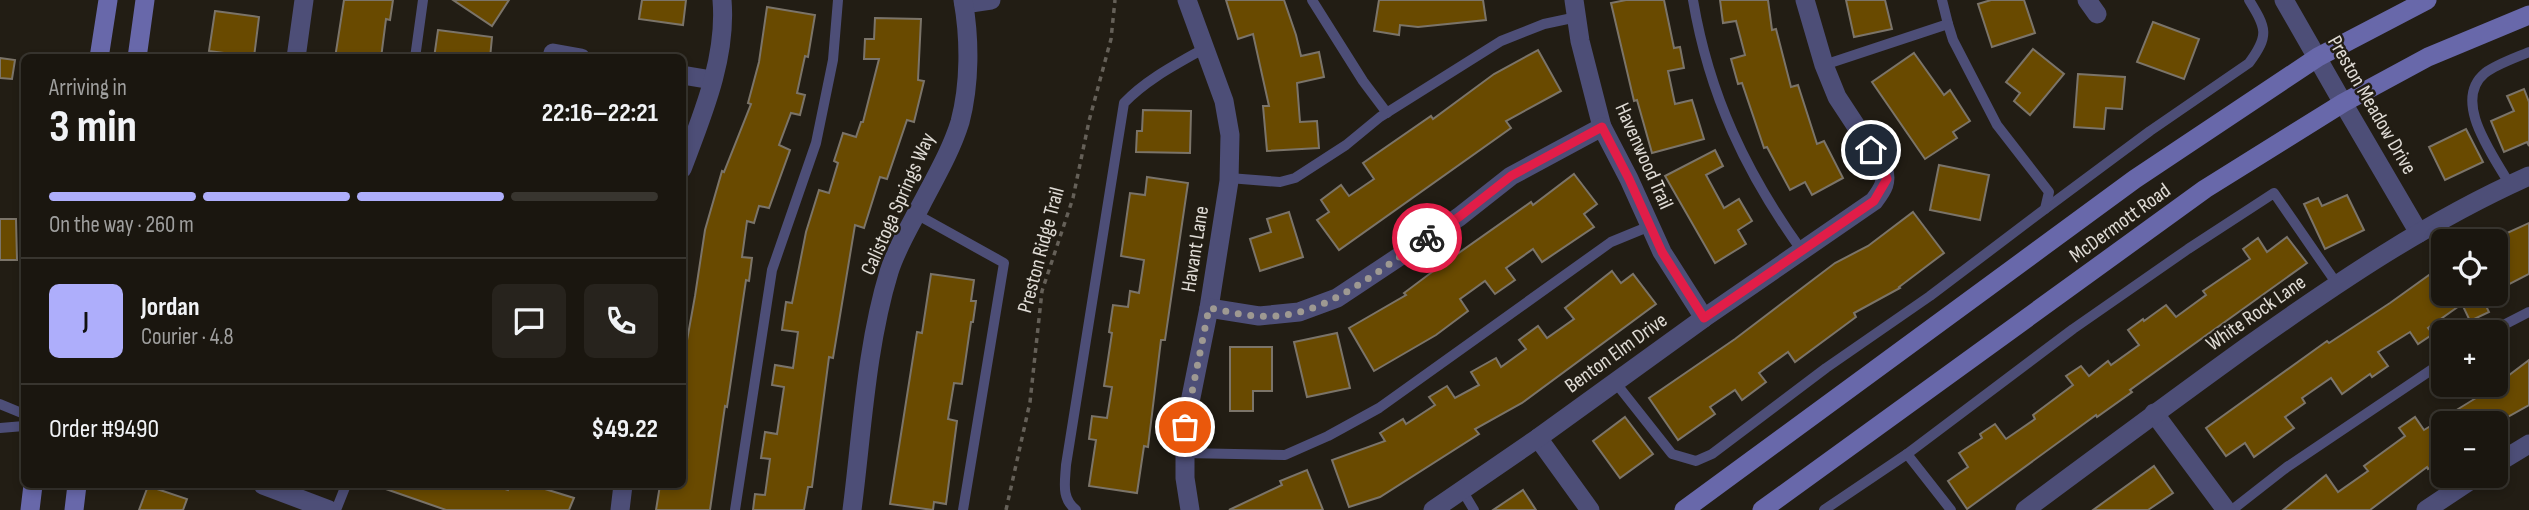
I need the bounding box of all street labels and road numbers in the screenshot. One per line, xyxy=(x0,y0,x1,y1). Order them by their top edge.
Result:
street label: Preston Meadow Drive xyxy=(2322,31,2422,179)
street label: Havenwood Trail xyxy=(1609,99,1679,213)
street label: Calistoga Springs Way xyxy=(855,129,941,279)
street label: McDermott Road xyxy=(2065,178,2175,268)
street label: Preston Ridge Trail xyxy=(1012,185,1070,315)
street label: Havant Lane xyxy=(1176,204,1214,294)
street label: White Rock Lane xyxy=(2201,270,2311,356)
street label: Benton Elm Drive xyxy=(1560,308,1672,398)

